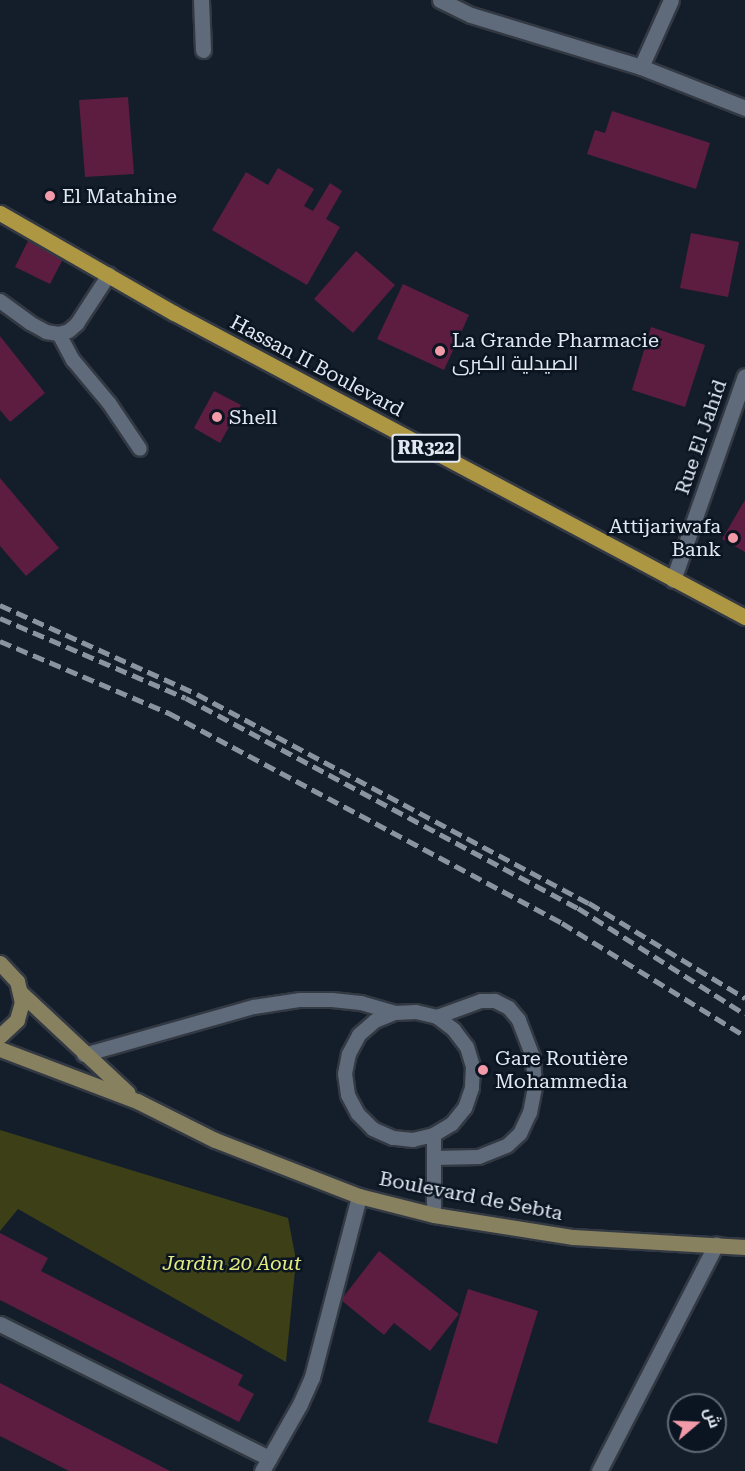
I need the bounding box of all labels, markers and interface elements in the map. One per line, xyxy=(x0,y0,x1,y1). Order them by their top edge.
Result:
place label: El Matahine xyxy=(62,184,177,208)
marker: El Matahine xyxy=(43,189,57,203)
street label: Hassan II Boulevard xyxy=(226,310,408,422)
place label: La Grande Pharmacie الصيدلية الكبرى xyxy=(452,328,659,375)
marker: La Grande Pharmacie الصيدلية الكبرى xyxy=(433,344,447,358)
street label: Rue El Jahid xyxy=(670,376,732,498)
place label: Shell xyxy=(229,405,278,429)
marker: Shell xyxy=(210,410,224,424)
road number: RR322 xyxy=(392,433,460,463)
place label: Attijariwafa Bank xyxy=(609,514,721,561)
marker: Attijariwafa Bank xyxy=(726,531,740,545)
place label: Gare Routière Mohammedia xyxy=(495,1046,628,1093)
marker: Gare Routière Mohammedia xyxy=(476,1063,490,1077)
street label: Boulevard de Sebta xyxy=(377,1166,565,1226)
park label: Jardin 20 Aout xyxy=(163,1251,301,1275)
north arrow xyxy=(667,1393,727,1453)
text: ش xyxy=(700,1405,725,1430)

